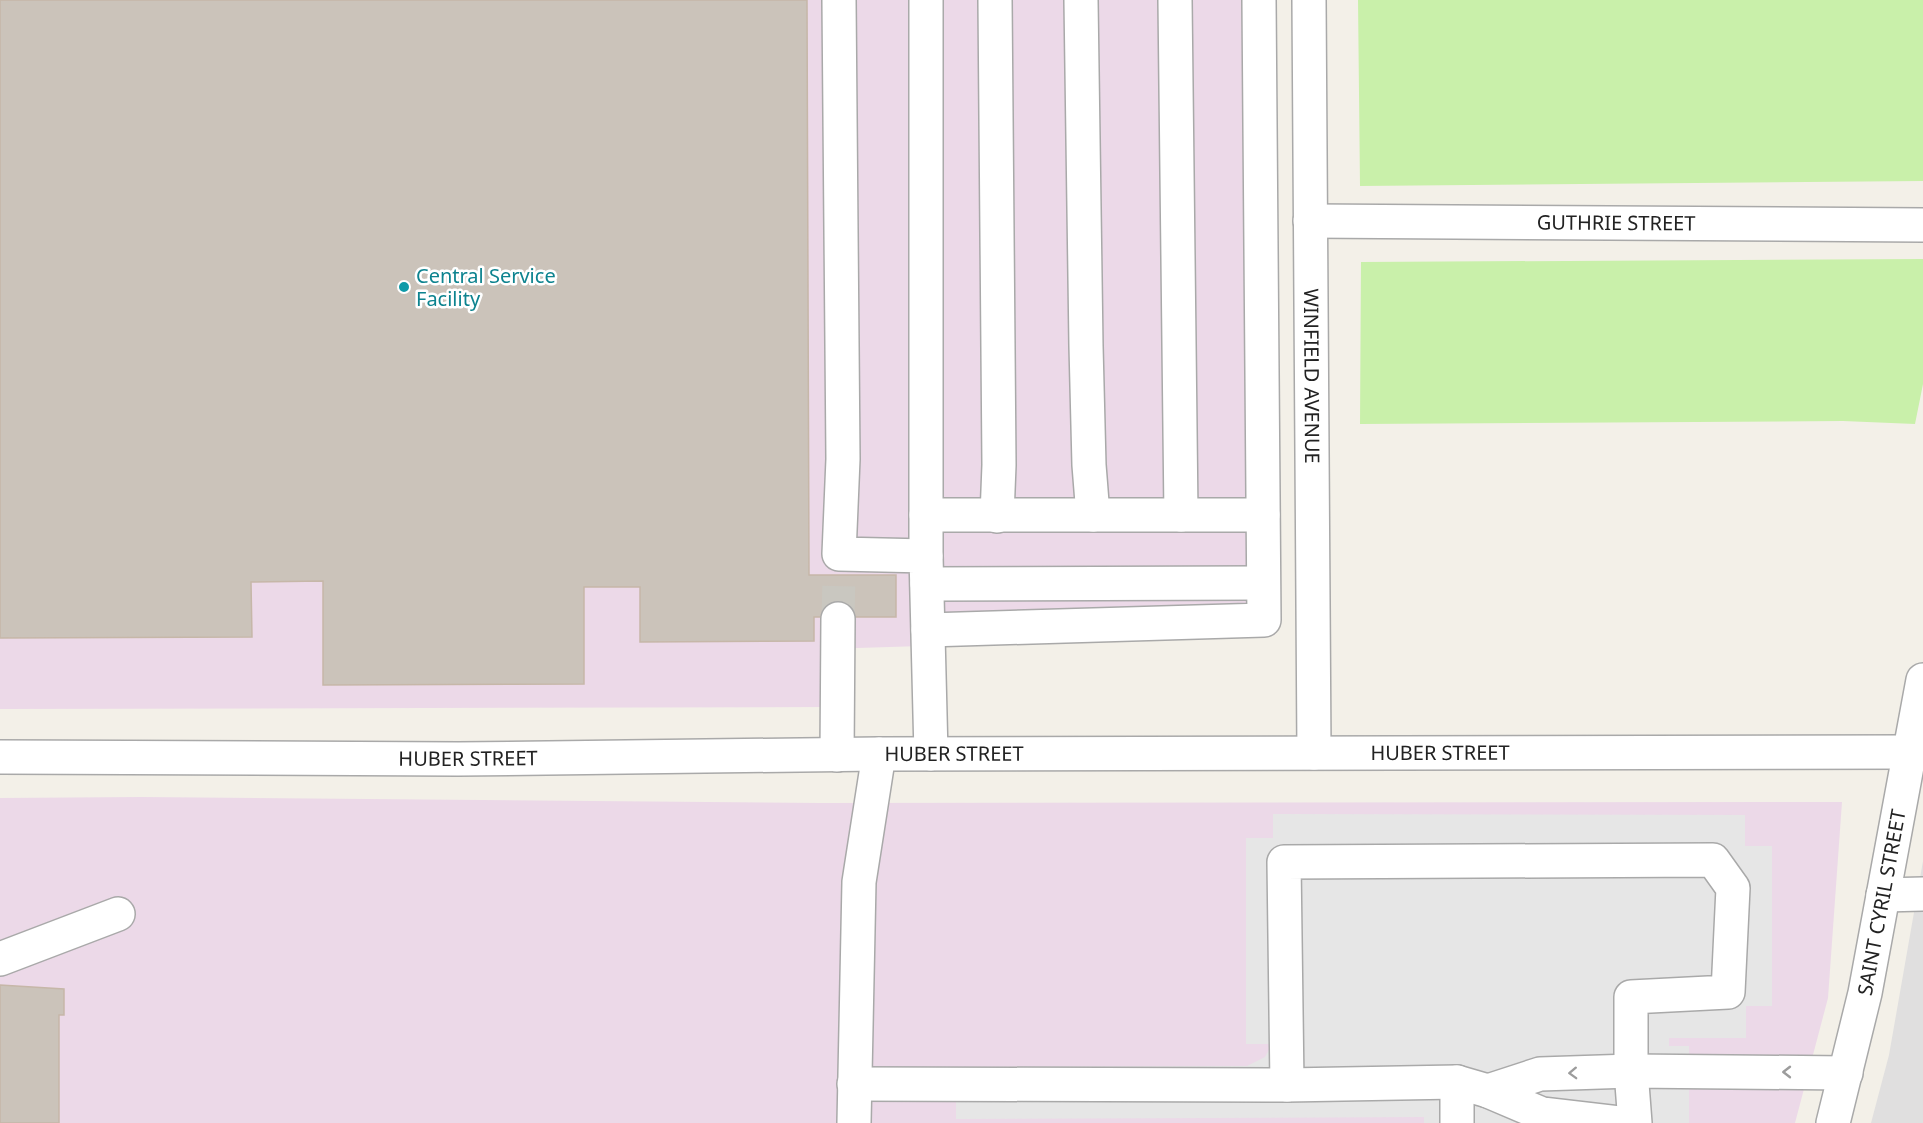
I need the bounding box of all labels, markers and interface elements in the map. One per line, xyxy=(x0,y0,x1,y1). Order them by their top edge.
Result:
street label: GUTHRIE STREET xyxy=(1537,208,1695,237)
place label: Central Service Facility xyxy=(416,262,556,312)
marker: Central Service Facility xyxy=(397,280,411,294)
street label: WINFIELD AVENUE xyxy=(1298,288,1326,464)
street label: HUBER STREET xyxy=(1370,739,1510,766)
street label: HUBER STREET xyxy=(884,740,1024,767)
street label: HUBER STREET xyxy=(398,744,538,772)
street label: SAINT CYRIL STREET xyxy=(1851,807,1912,998)
one-way arrow xyxy=(1783,1066,1792,1078)
one-way arrow xyxy=(1568,1067,1577,1080)

